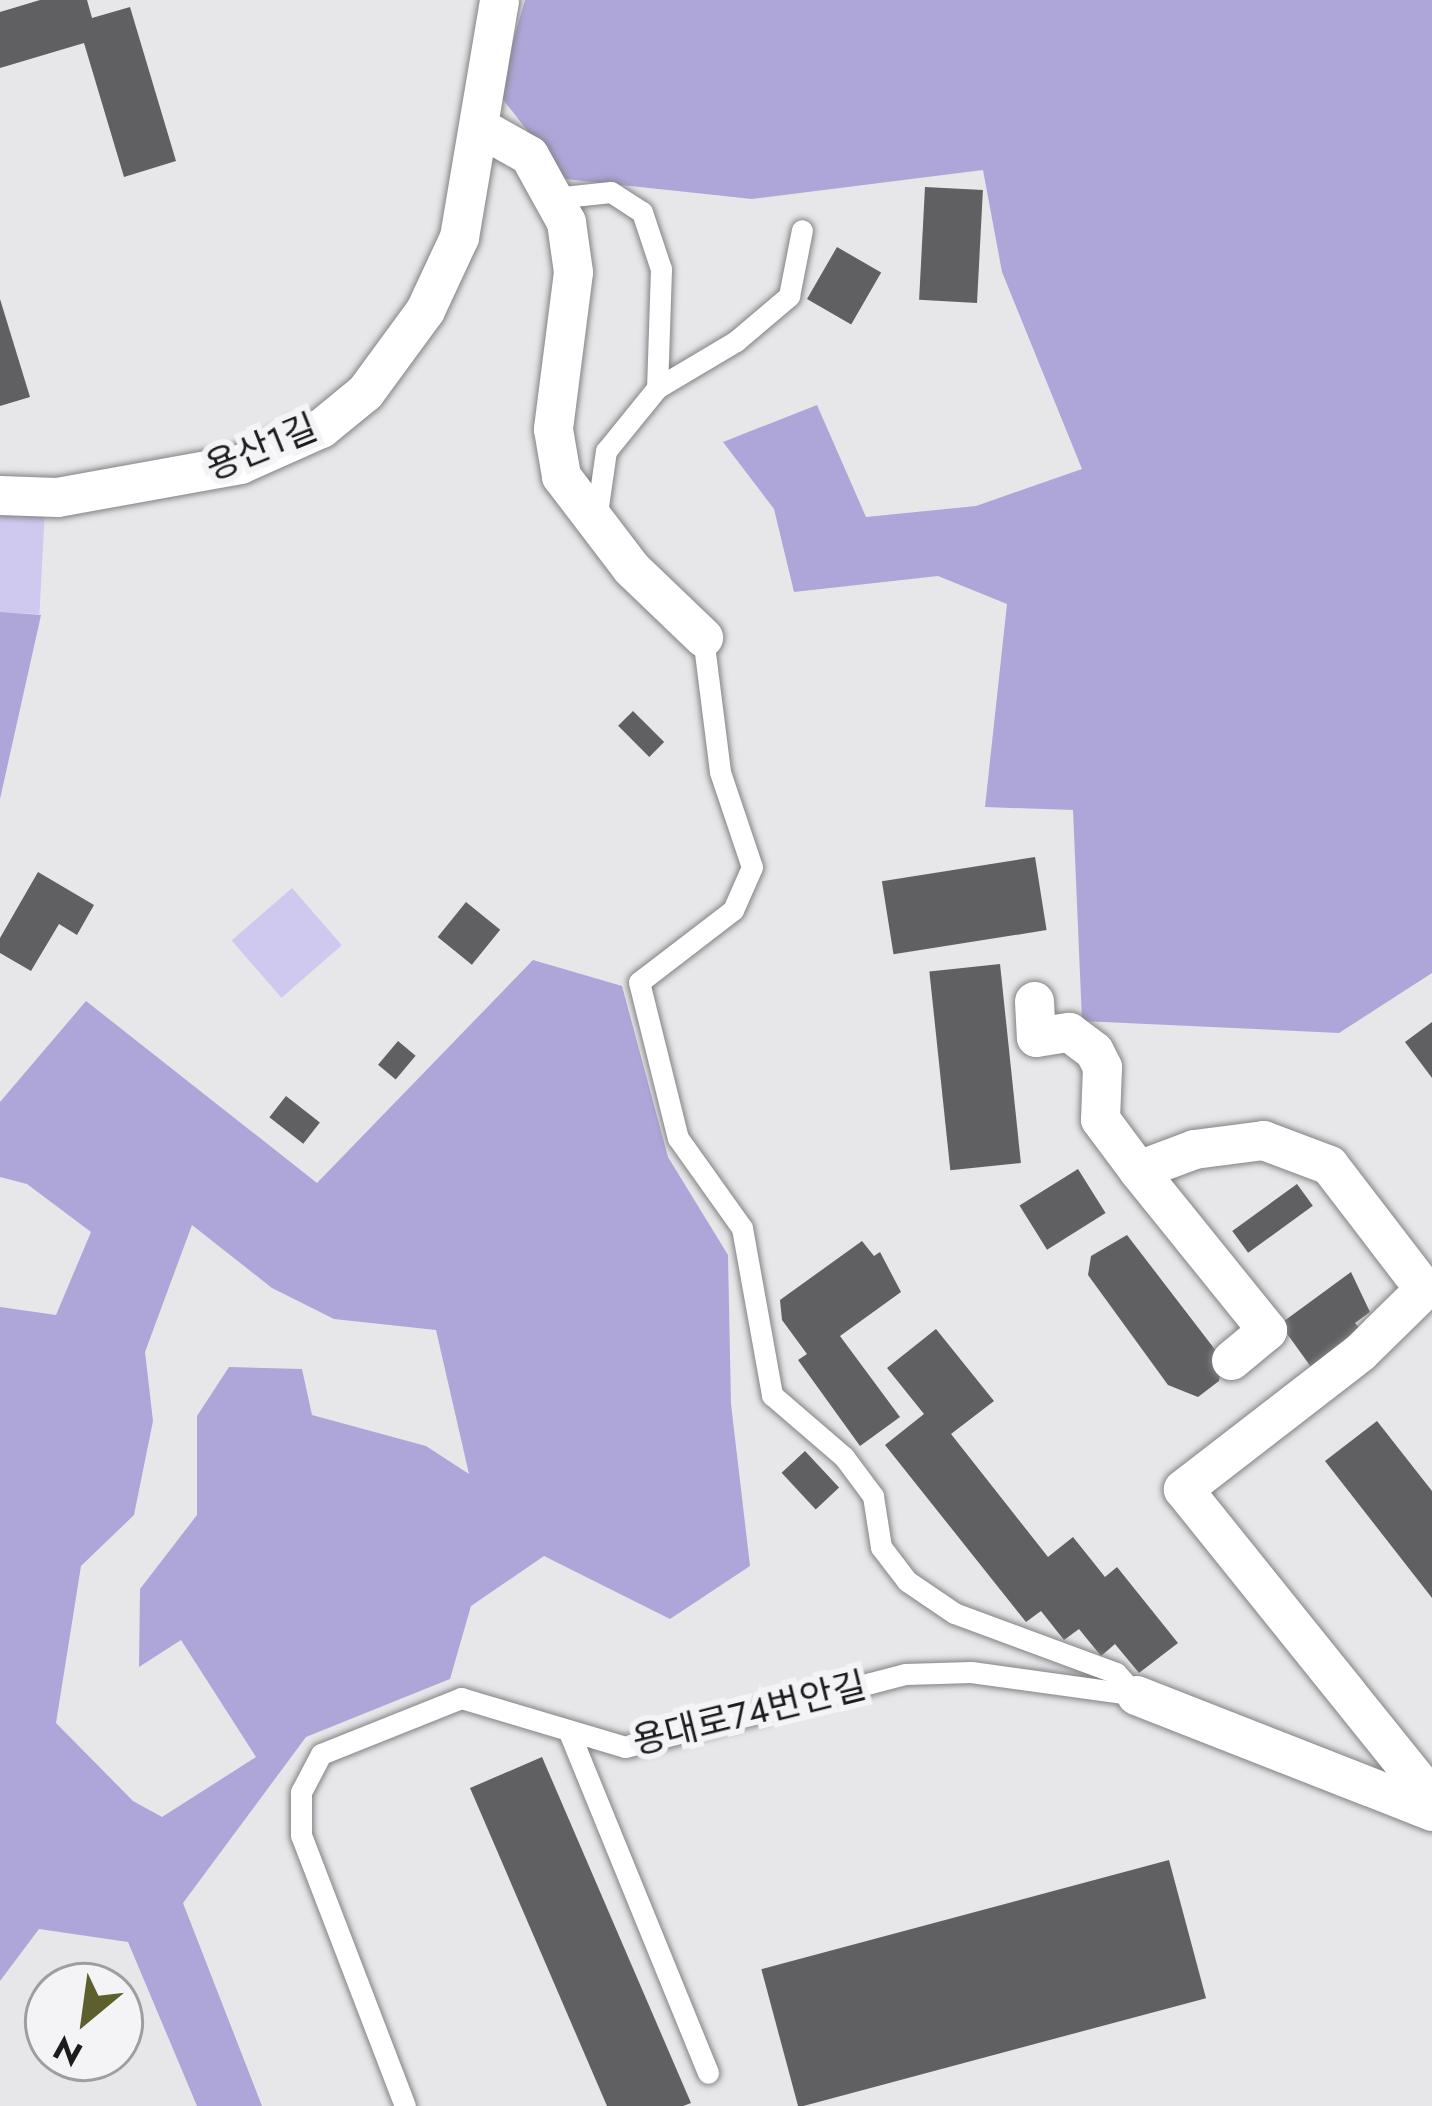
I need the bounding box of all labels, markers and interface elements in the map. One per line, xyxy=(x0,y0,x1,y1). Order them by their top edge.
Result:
street label: 용산1길 xyxy=(199,405,323,489)
street label: 용대로74번안길 xyxy=(628,1663,870,1763)
north arrow xyxy=(24,1962,144,2082)
text: N xyxy=(45,2024,91,2078)

